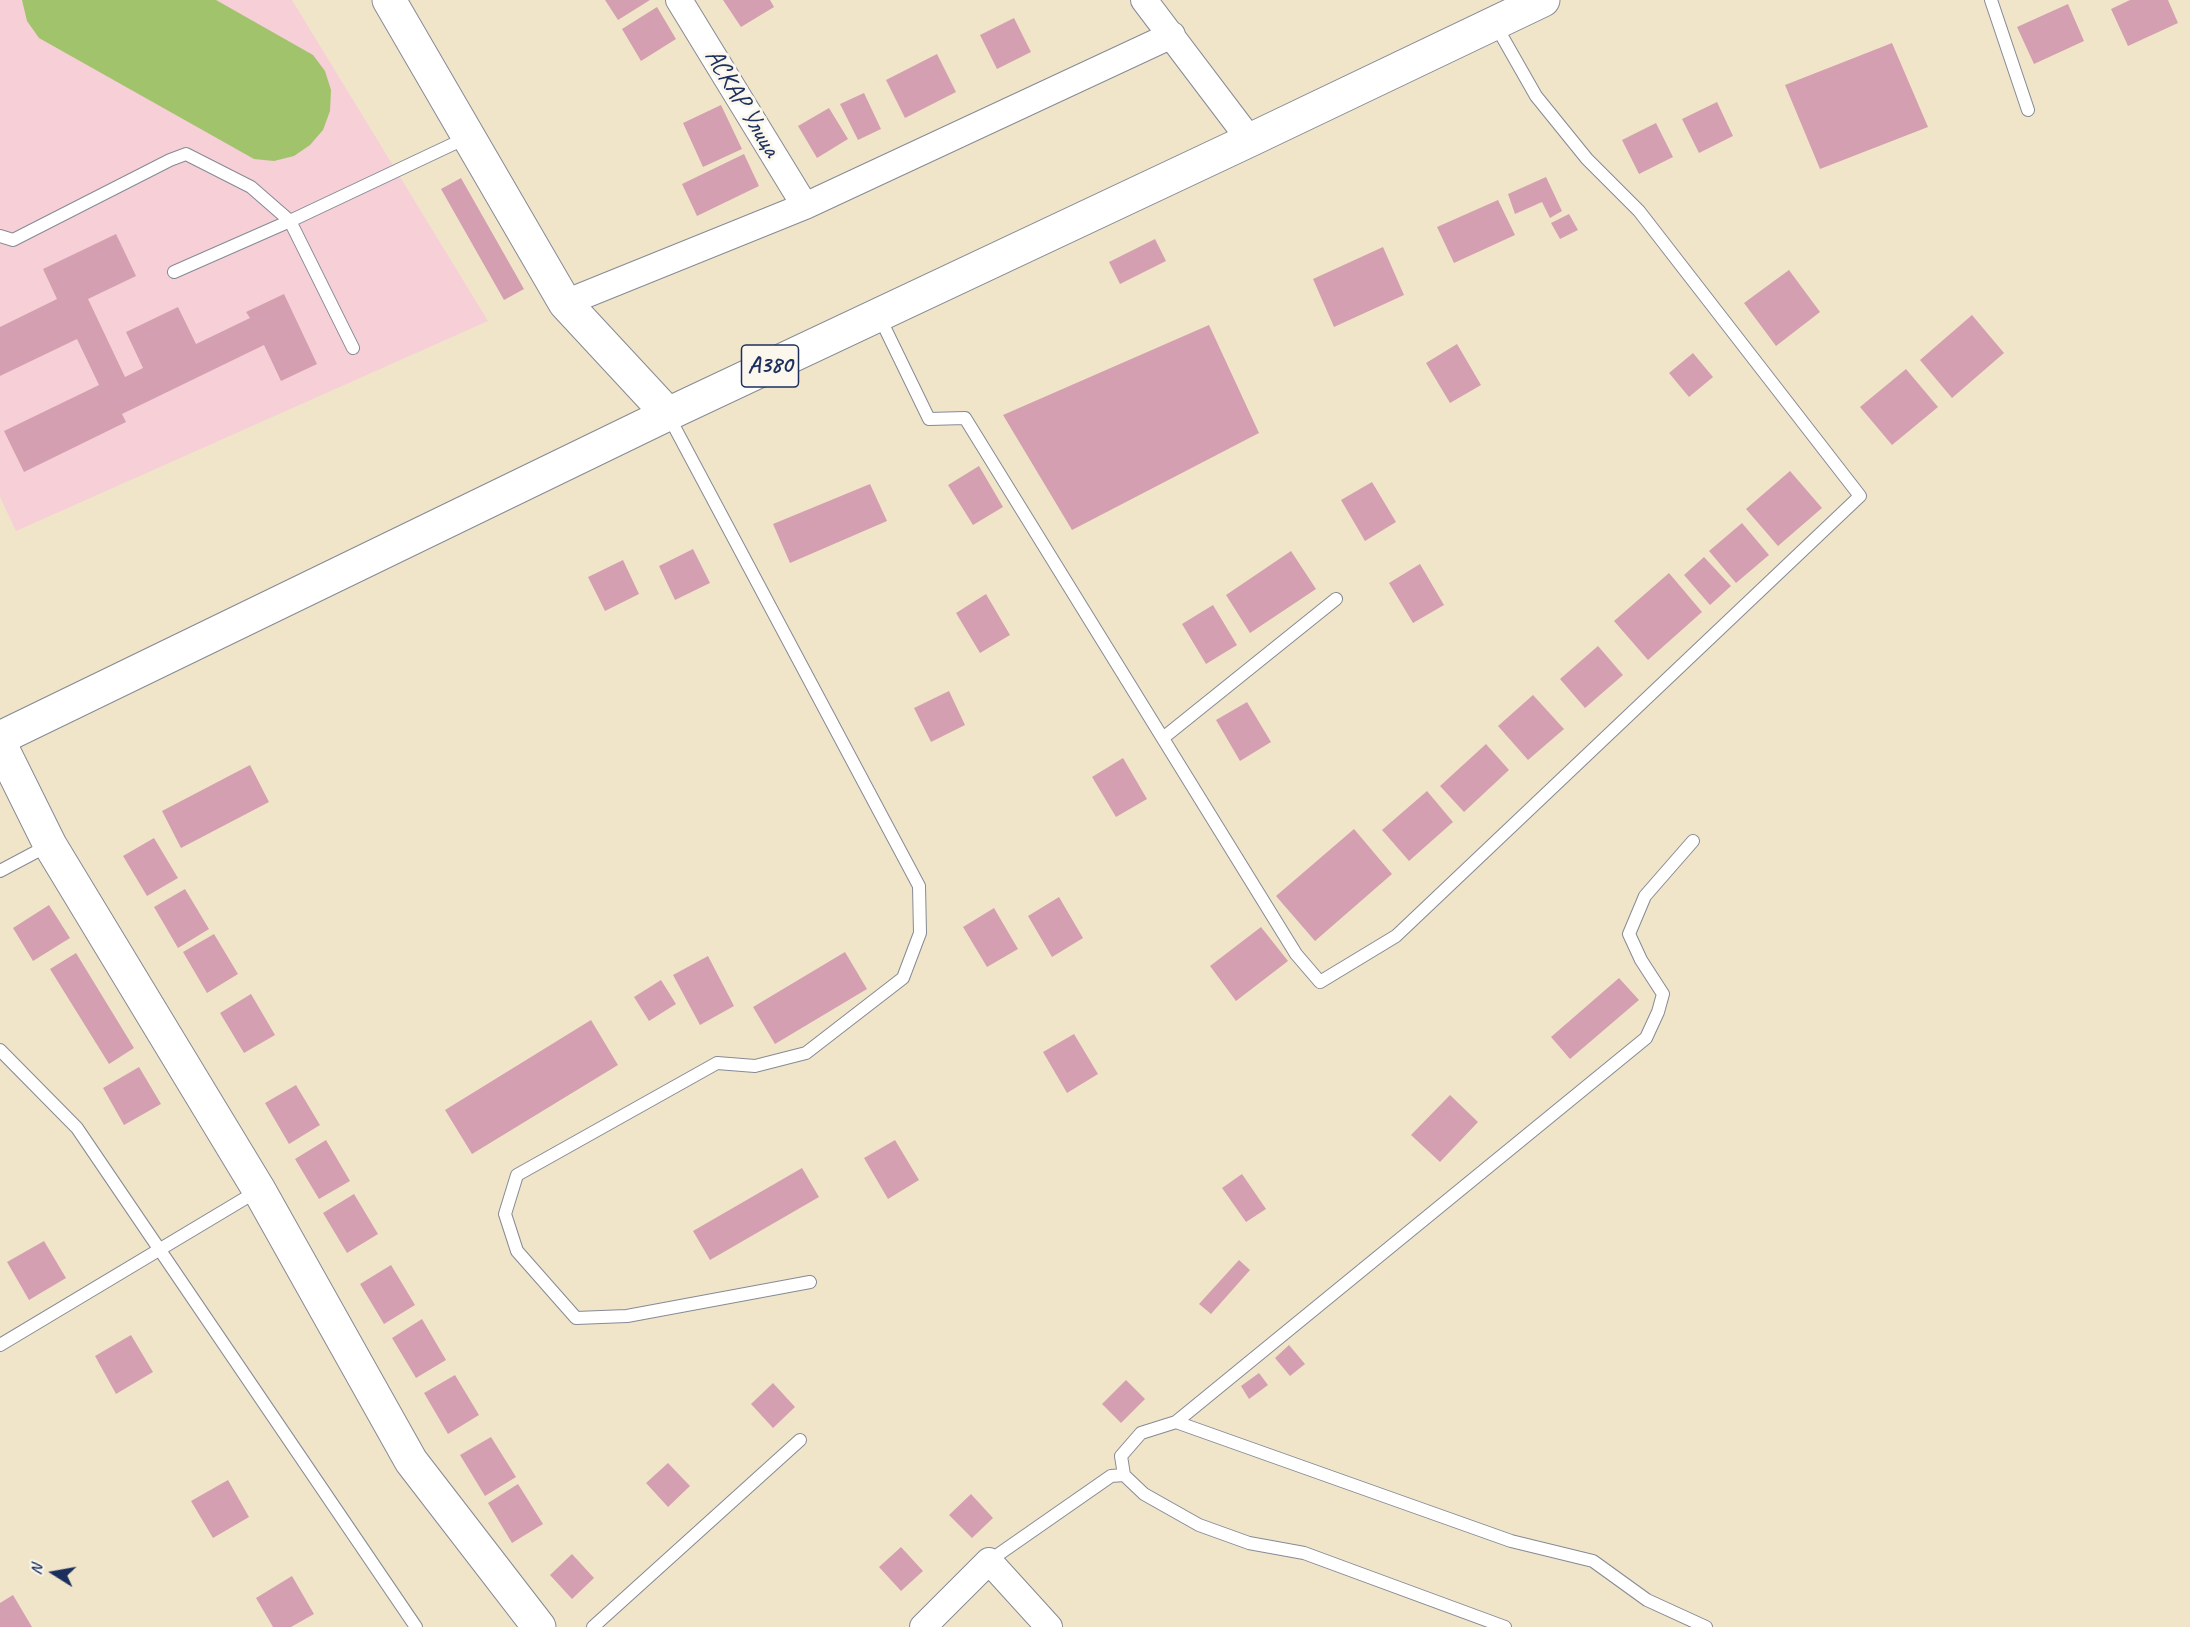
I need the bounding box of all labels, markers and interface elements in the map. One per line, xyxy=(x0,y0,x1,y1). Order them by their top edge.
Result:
street label: АСКАР Улица xyxy=(697,43,787,163)
road number: A380 xyxy=(742,345,798,387)
north arrow xyxy=(24,1543,84,1603)
text: N xyxy=(26,1563,47,1576)

